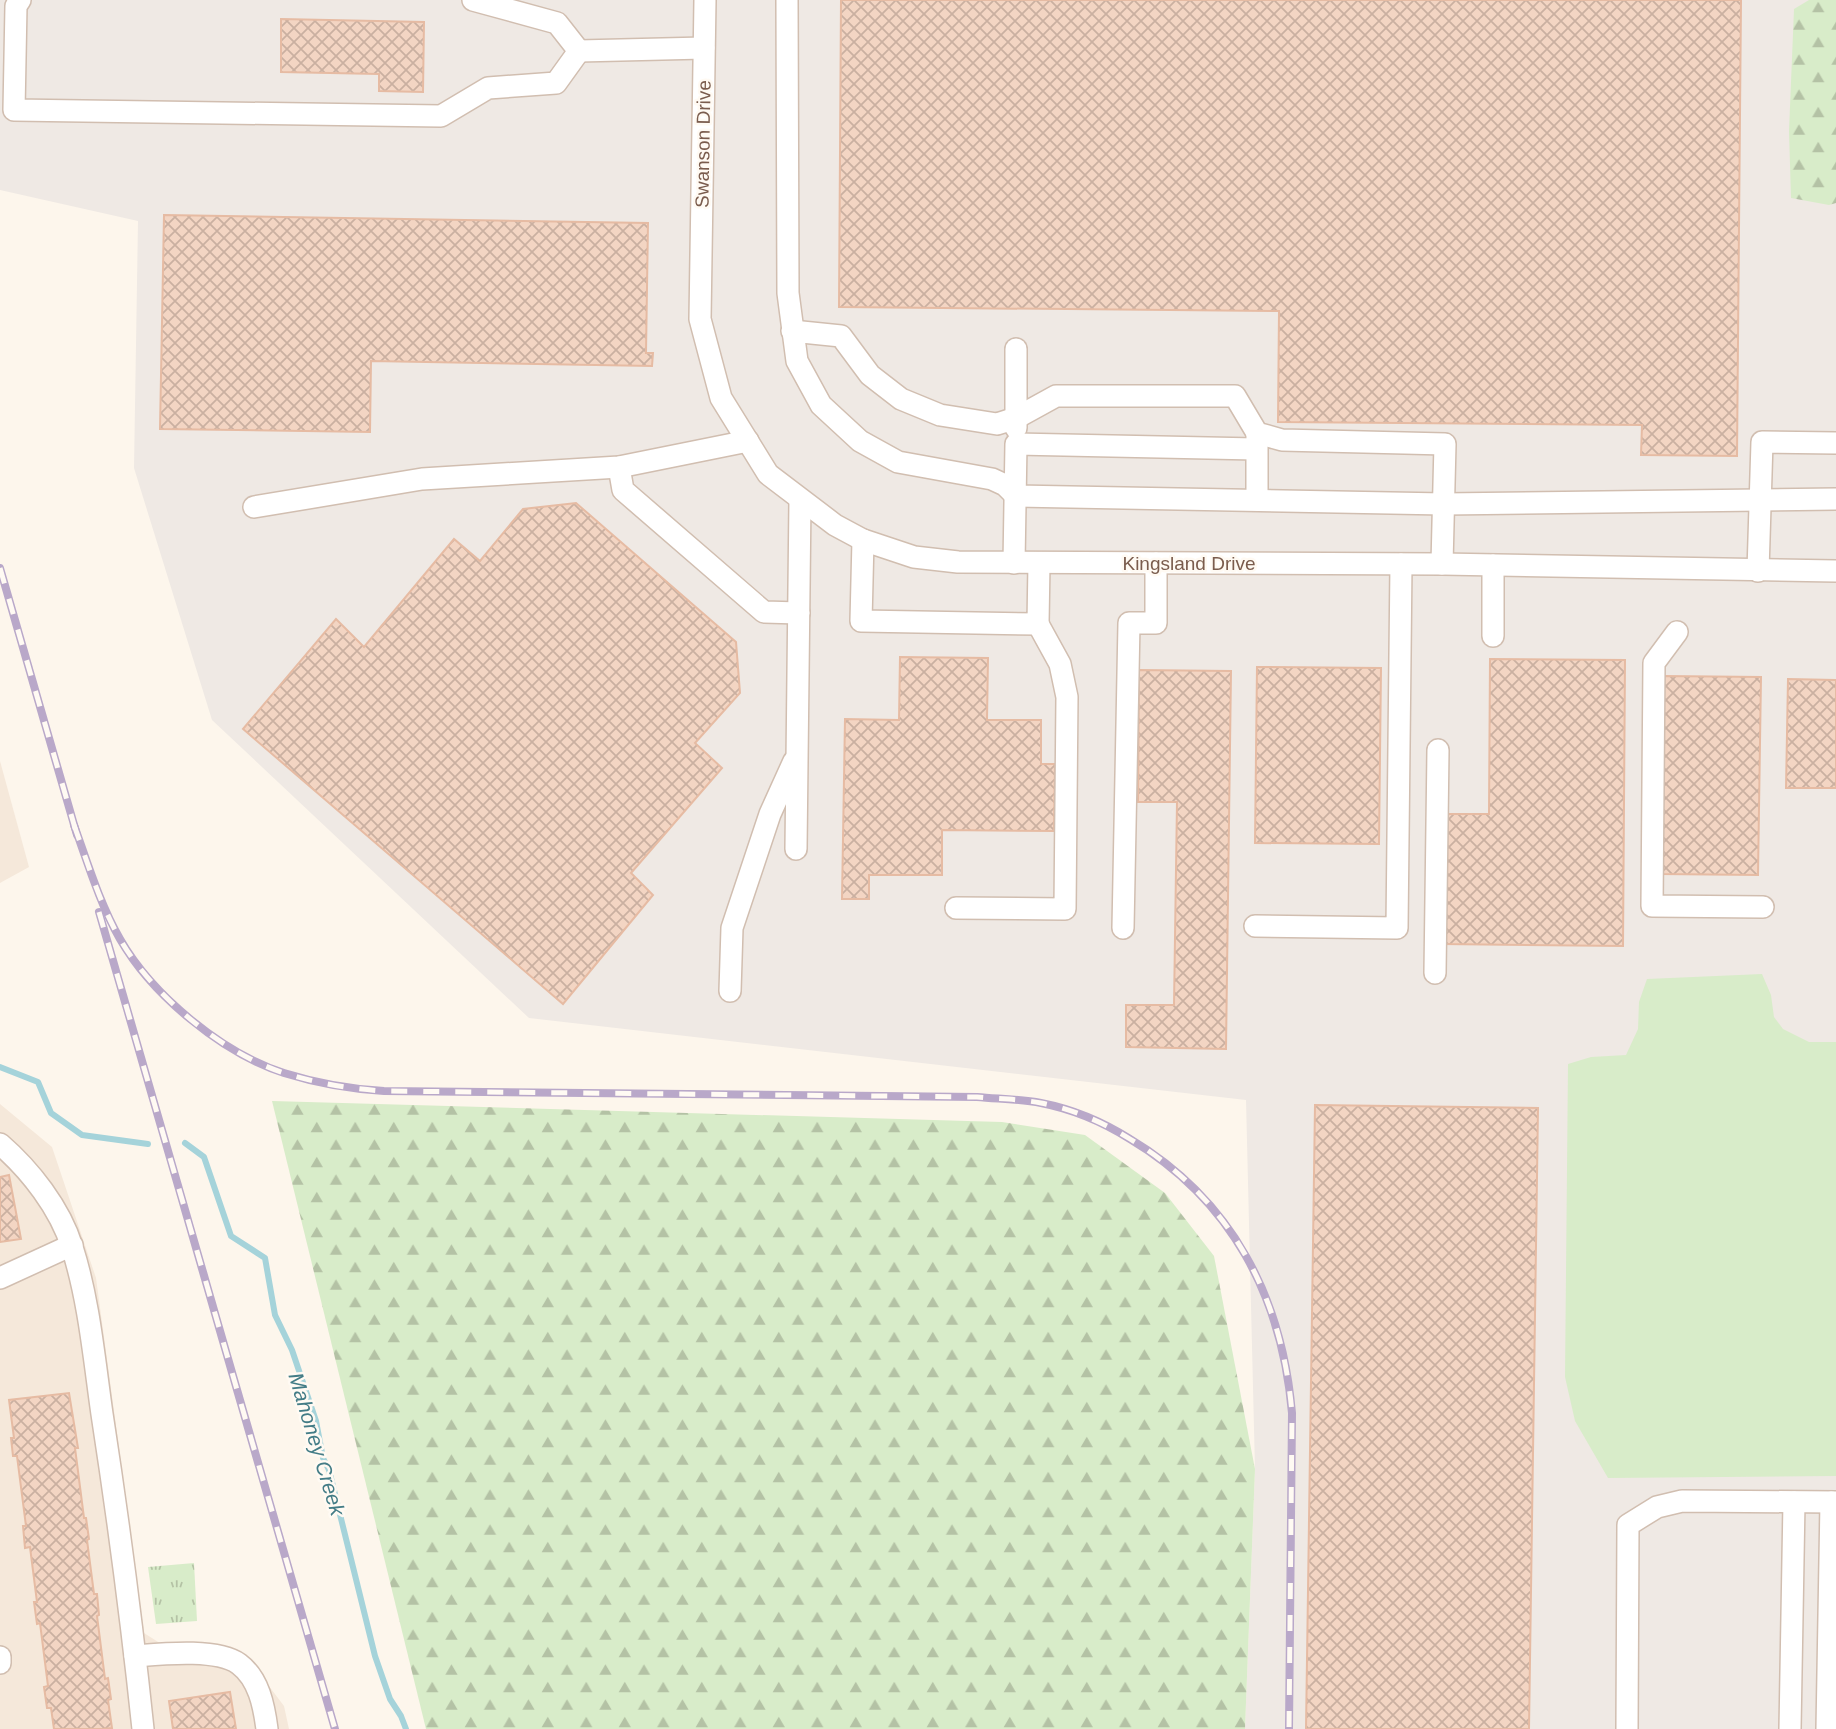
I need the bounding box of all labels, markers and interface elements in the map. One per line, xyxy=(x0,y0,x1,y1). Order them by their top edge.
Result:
street label: Swanson Drive xyxy=(691,80,715,208)
street label: Kingsland Drive xyxy=(1122,553,1256,574)
water label: Mahoney Creek xyxy=(284,1370,350,1520)

